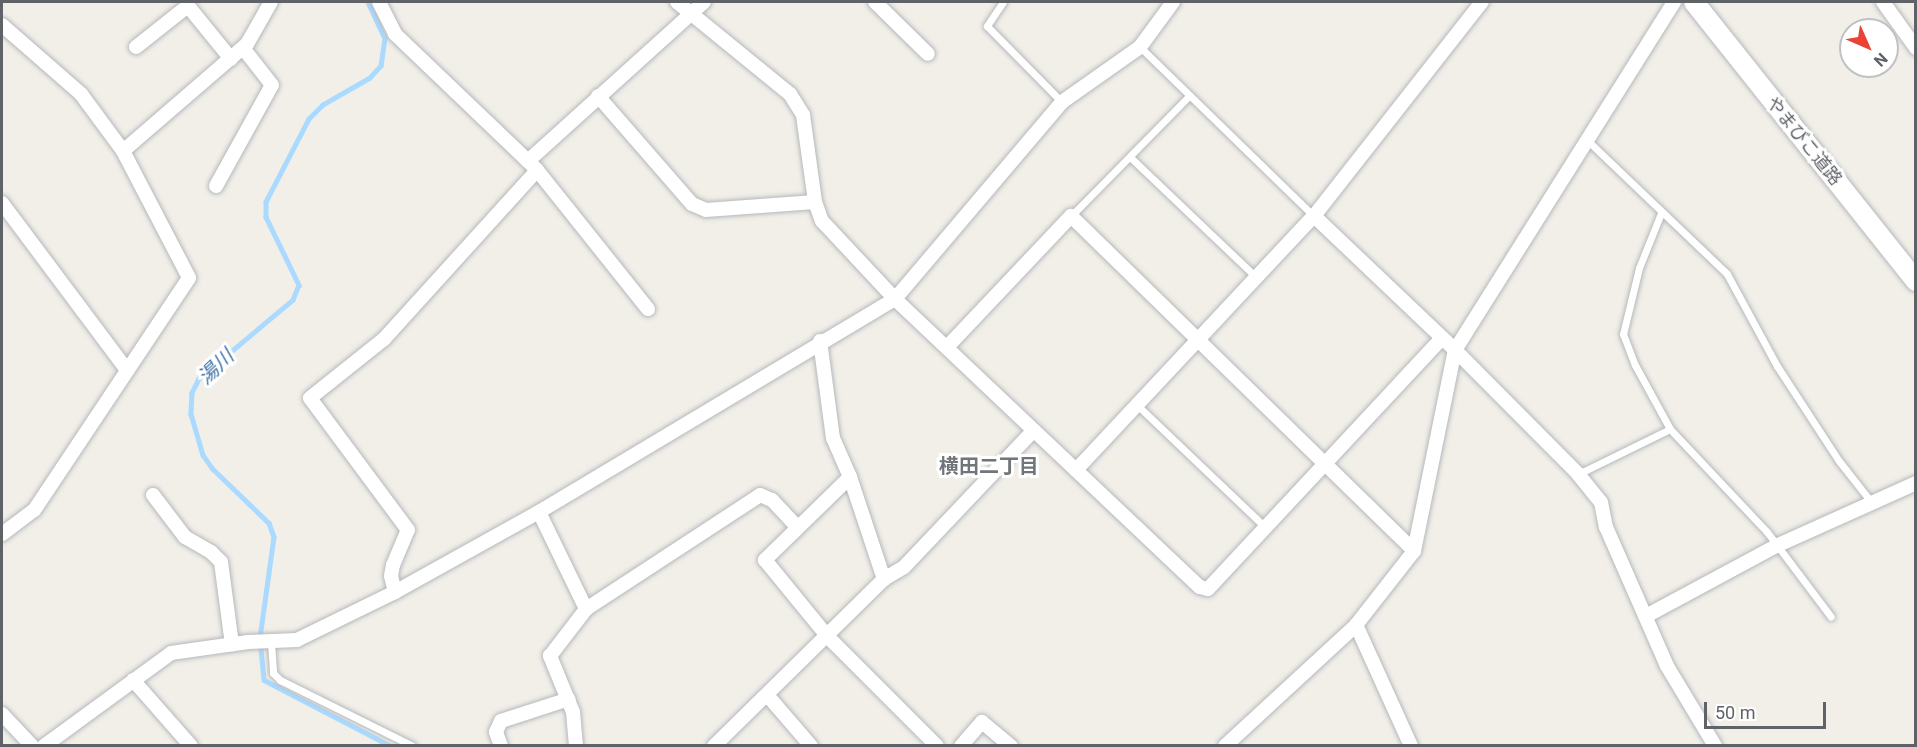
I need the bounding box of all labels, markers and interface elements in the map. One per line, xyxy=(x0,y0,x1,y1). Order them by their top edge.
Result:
north arrow xyxy=(1839,18,1899,78)
text: N xyxy=(1870,49,1891,70)
street label: やまびこ道路 xyxy=(1762,92,1846,190)
water label: 湯川 xyxy=(193,344,239,390)
district label: 横田二丁目 xyxy=(939,454,1039,478)
scale bar xyxy=(1707,690,1828,728)
text: 50 m xyxy=(1715,702,1755,723)

